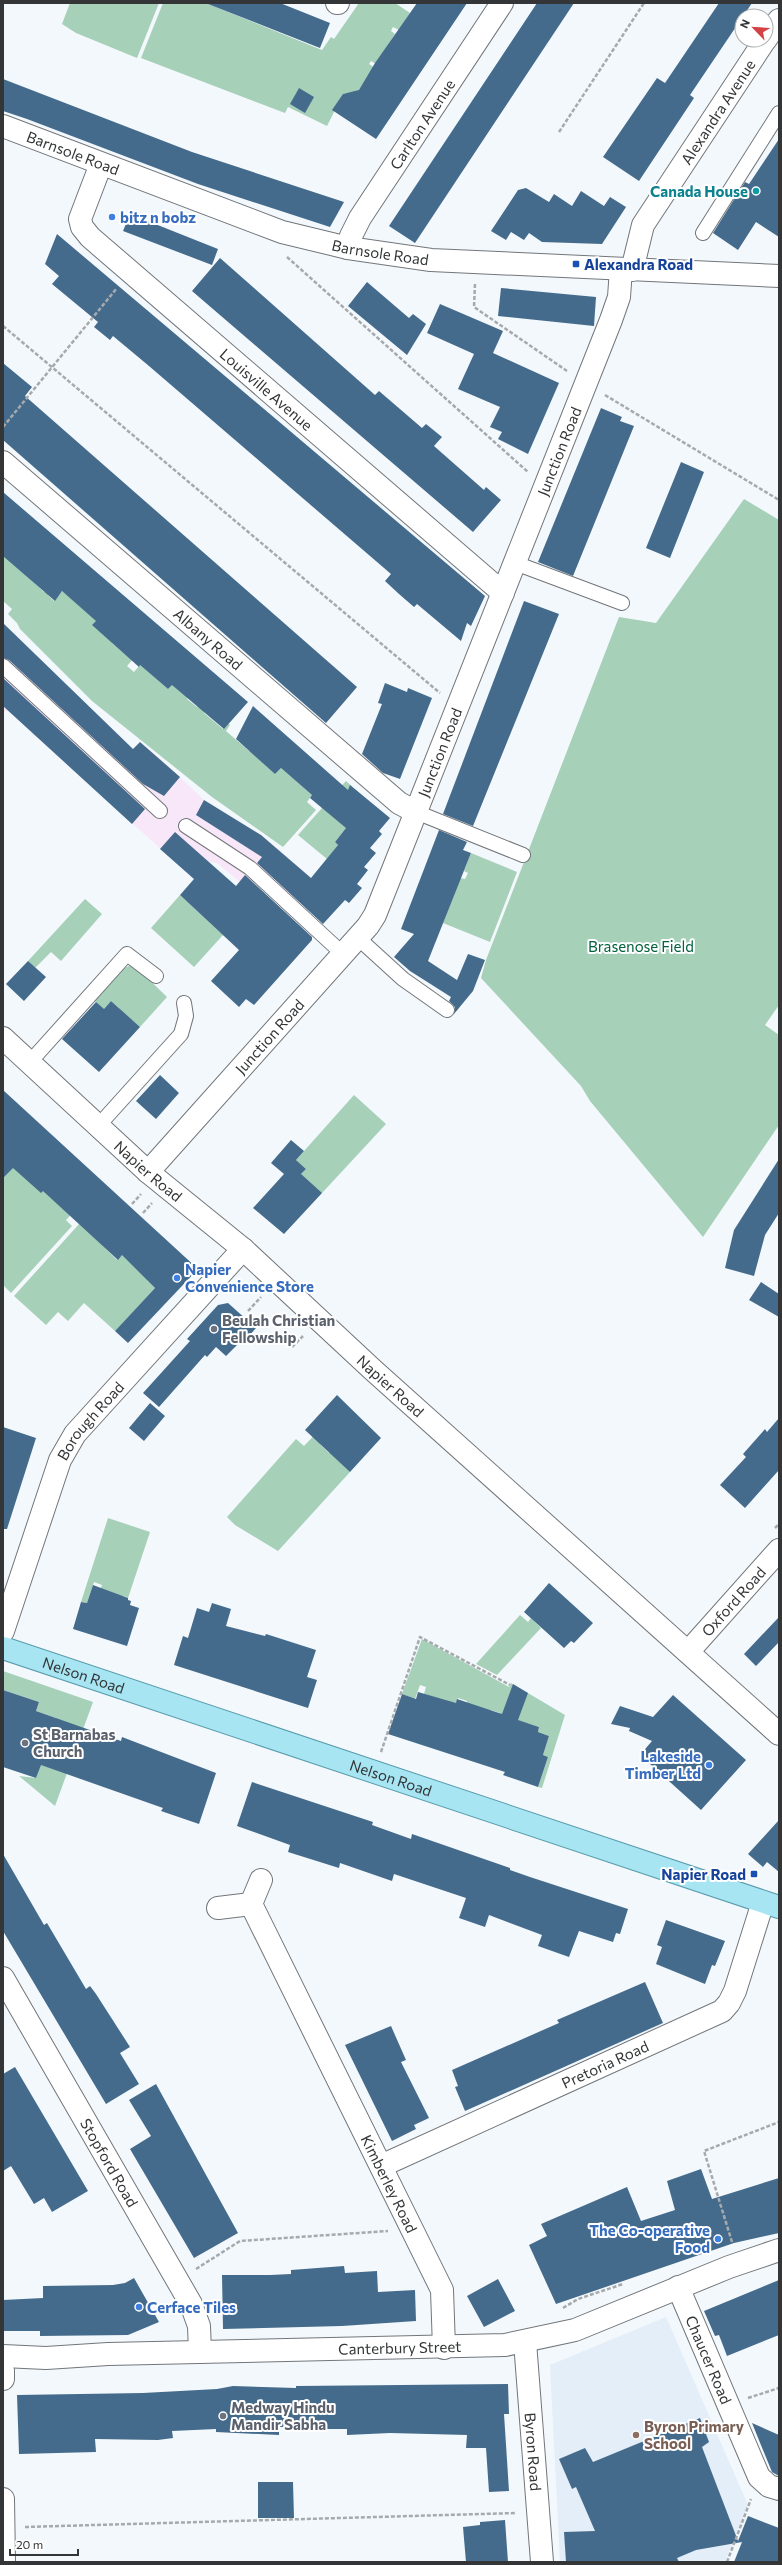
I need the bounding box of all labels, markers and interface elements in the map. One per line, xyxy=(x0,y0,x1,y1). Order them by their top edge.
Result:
north arrow xyxy=(734,8,774,48)
text: N xyxy=(737,17,752,30)
street label: Alexandra Avenue xyxy=(677,56,759,168)
street label: Carlton Avenue xyxy=(386,75,458,173)
street label: Barnsole Road xyxy=(24,127,122,178)
place label: Canada House xyxy=(650,182,748,200)
marker: Canada House xyxy=(751,186,761,196)
place label: bitz n bobz xyxy=(120,208,196,226)
marker: bitz n bobz xyxy=(107,212,117,222)
street label: Barnsole Road xyxy=(330,235,430,269)
place label: Alexandra Road xyxy=(584,255,693,273)
marker: Alexandra Road xyxy=(571,259,581,269)
street label: Louisville Avenue xyxy=(217,344,317,434)
street label: Junction Road xyxy=(533,404,585,498)
street label: Albany Road xyxy=(170,604,246,673)
street label: Junction Road xyxy=(414,705,465,800)
park label: Brasenose Field xyxy=(588,937,694,955)
street label: Junction Road xyxy=(231,995,307,1077)
street label: Napier Road xyxy=(111,1137,186,1205)
place label: Napier Convenience Store xyxy=(185,1260,314,1295)
marker: Napier Convenience Store xyxy=(172,1273,182,1283)
place label: Beulah Christian Fellowship xyxy=(222,1311,335,1346)
marker: Beulah Christian Fellowship xyxy=(209,1324,219,1334)
street label: Napier Road xyxy=(354,1351,428,1420)
street label: Borough Road xyxy=(53,1378,127,1463)
street label: Oxford Road xyxy=(698,1563,769,1640)
street label: Nelson Road xyxy=(40,1653,127,1697)
place label: St Barnabas Church xyxy=(33,1725,115,1760)
marker: St Barnabas Church xyxy=(20,1738,30,1748)
place label: Lakeside Timber Ltd xyxy=(625,1747,701,1782)
street label: Nelson Road xyxy=(348,1755,434,1800)
marker: Lakeside Timber Ltd xyxy=(704,1760,714,1770)
place label: Napier Road xyxy=(661,1865,746,1883)
marker: Napier Road xyxy=(749,1869,759,1879)
street label: Pretoria Road xyxy=(559,2037,651,2092)
street label: Stopford Road xyxy=(77,2115,142,2210)
street label: Kimberley Road xyxy=(358,2132,421,2236)
place label: The Co-operative Food xyxy=(589,2221,710,2256)
marker: The Co-operative Food xyxy=(713,2234,723,2244)
place label: Cerface Tiles xyxy=(147,2298,236,2316)
marker: Cerface Tiles xyxy=(134,2302,144,2312)
street label: Chaucer Road xyxy=(682,2313,736,2407)
street label: Canterbury Street xyxy=(338,2337,461,2358)
place label: Medway Hindu Mandir Sabha xyxy=(231,2398,335,2433)
marker: Medway Hindu Mandir Sabha xyxy=(218,2411,228,2421)
street label: Byron Road xyxy=(521,2412,545,2492)
place label: Byron Primary School xyxy=(644,2417,745,2452)
marker: Byron Primary School xyxy=(631,2430,641,2440)
scale bar xyxy=(10,2531,78,2557)
text: 20 m xyxy=(16,2537,43,2551)

